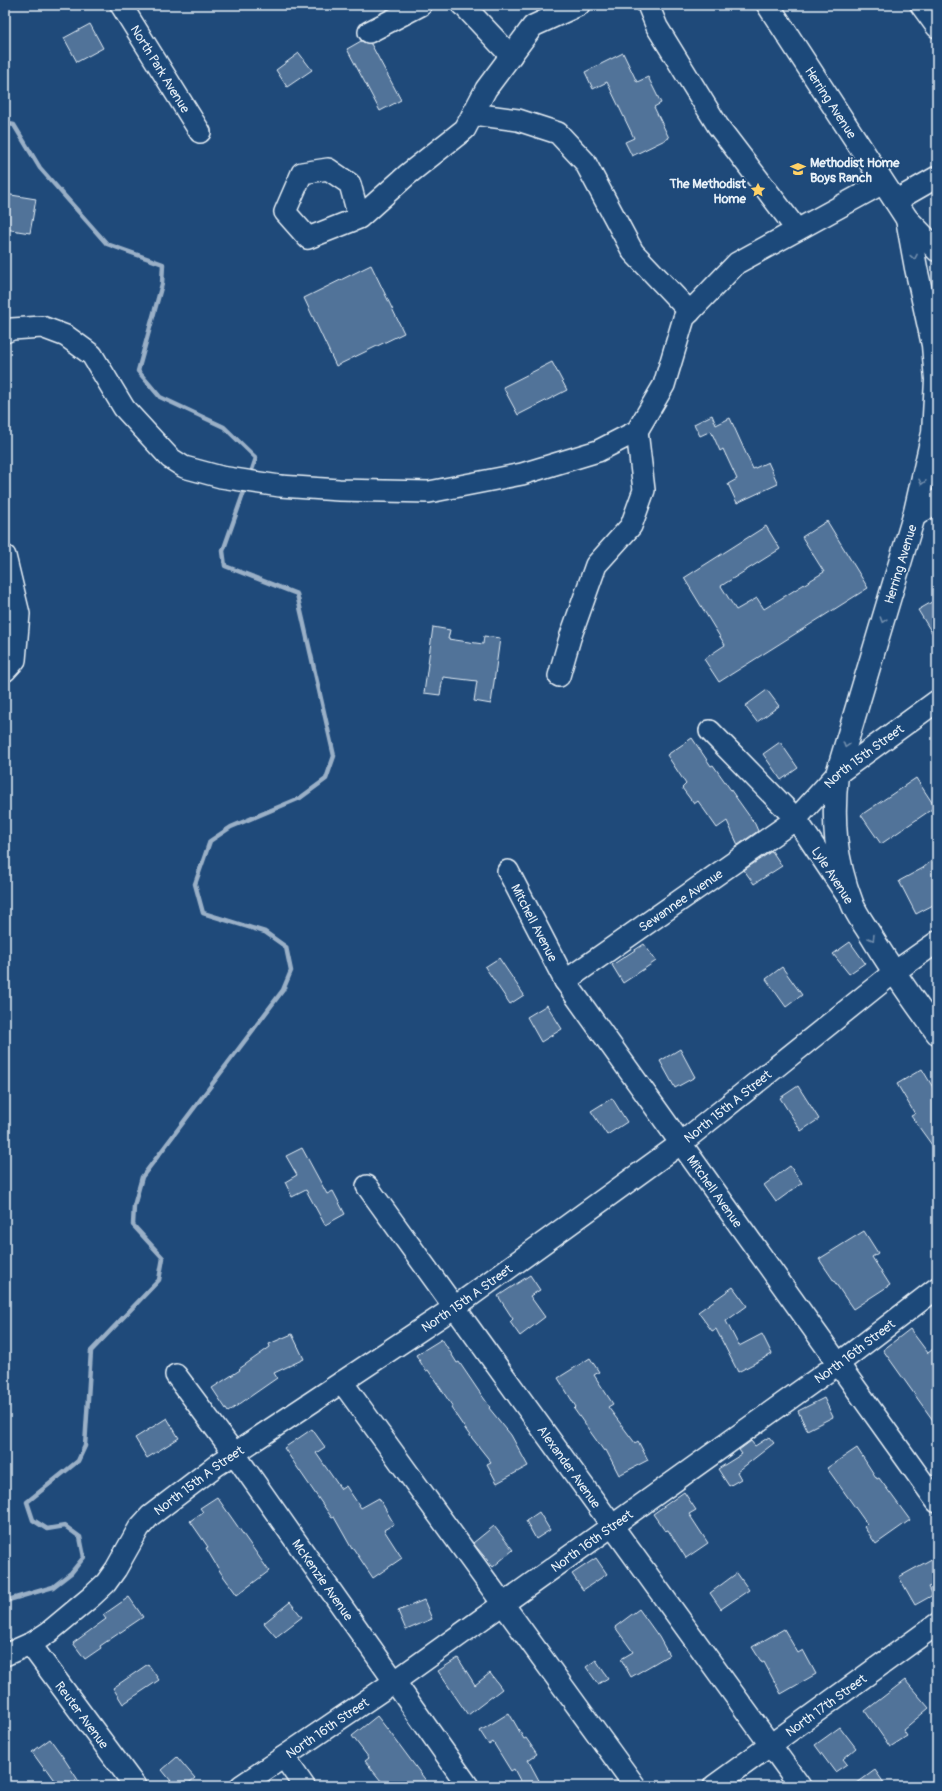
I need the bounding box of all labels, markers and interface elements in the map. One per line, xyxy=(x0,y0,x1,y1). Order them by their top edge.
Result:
street label: North Park Avenue xyxy=(126,22,193,116)
street label: Herring Avenue xyxy=(801,64,860,142)
place label: Methodist Home Boys Ranch xyxy=(810,155,900,186)
school or university icon: Methodist Home Boys Ranch xyxy=(789,160,807,178)
place label: The Methodist Home xyxy=(669,176,747,207)
place icon: The Methodist Home xyxy=(749,181,767,199)
one-way arrow xyxy=(909,254,917,260)
one-way arrow xyxy=(918,478,926,485)
street label: Herring Avenue xyxy=(881,522,921,606)
one-way arrow xyxy=(879,616,888,623)
street label: North 15th Street xyxy=(821,721,908,792)
one-way arrow xyxy=(842,741,851,748)
street label: Lyle Avenue xyxy=(808,844,857,908)
street label: Sewannee Avenue xyxy=(636,866,727,936)
street label: Mitchell Avenue xyxy=(507,881,561,965)
one-way arrow xyxy=(868,934,875,941)
street label: North 15th A Street xyxy=(681,1066,776,1147)
street label: Mitchell Avenue xyxy=(683,1152,746,1231)
street label: North 15th A Street xyxy=(419,1261,516,1336)
street label: North 16th Street xyxy=(812,1316,899,1387)
street label: Alexander Avenue xyxy=(534,1423,604,1512)
street label: North 15th A Street xyxy=(151,1442,248,1519)
street label: North 16th Street xyxy=(548,1506,637,1576)
street label: McKenzie Avenue xyxy=(288,1536,357,1624)
street label: North 17th Street xyxy=(783,1671,870,1740)
street label: Reuter Avenue xyxy=(51,1679,112,1753)
street label: North 16th Street xyxy=(283,1694,373,1762)

